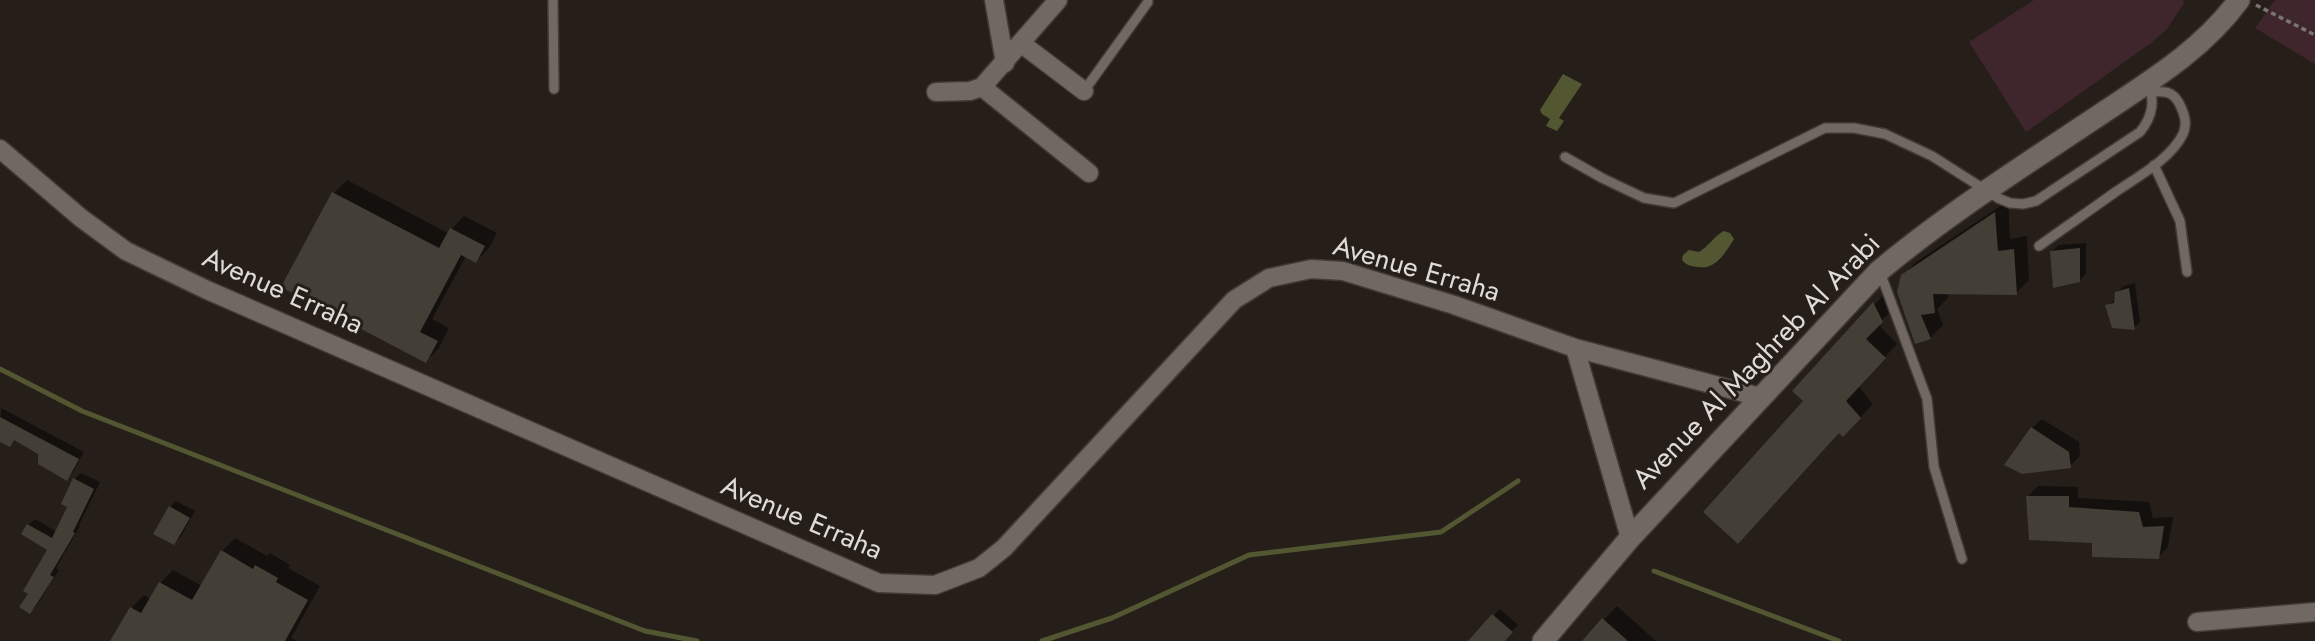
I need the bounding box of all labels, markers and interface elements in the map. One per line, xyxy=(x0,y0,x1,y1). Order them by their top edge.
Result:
street label: Avenue Al Maghreb Al Arabi xyxy=(1627,228,1889,498)
street label: Avenue Erraha xyxy=(1329,231,1503,311)
street label: Avenue Erraha xyxy=(197,243,367,343)
street label: Avenue Erraha xyxy=(715,471,887,569)

